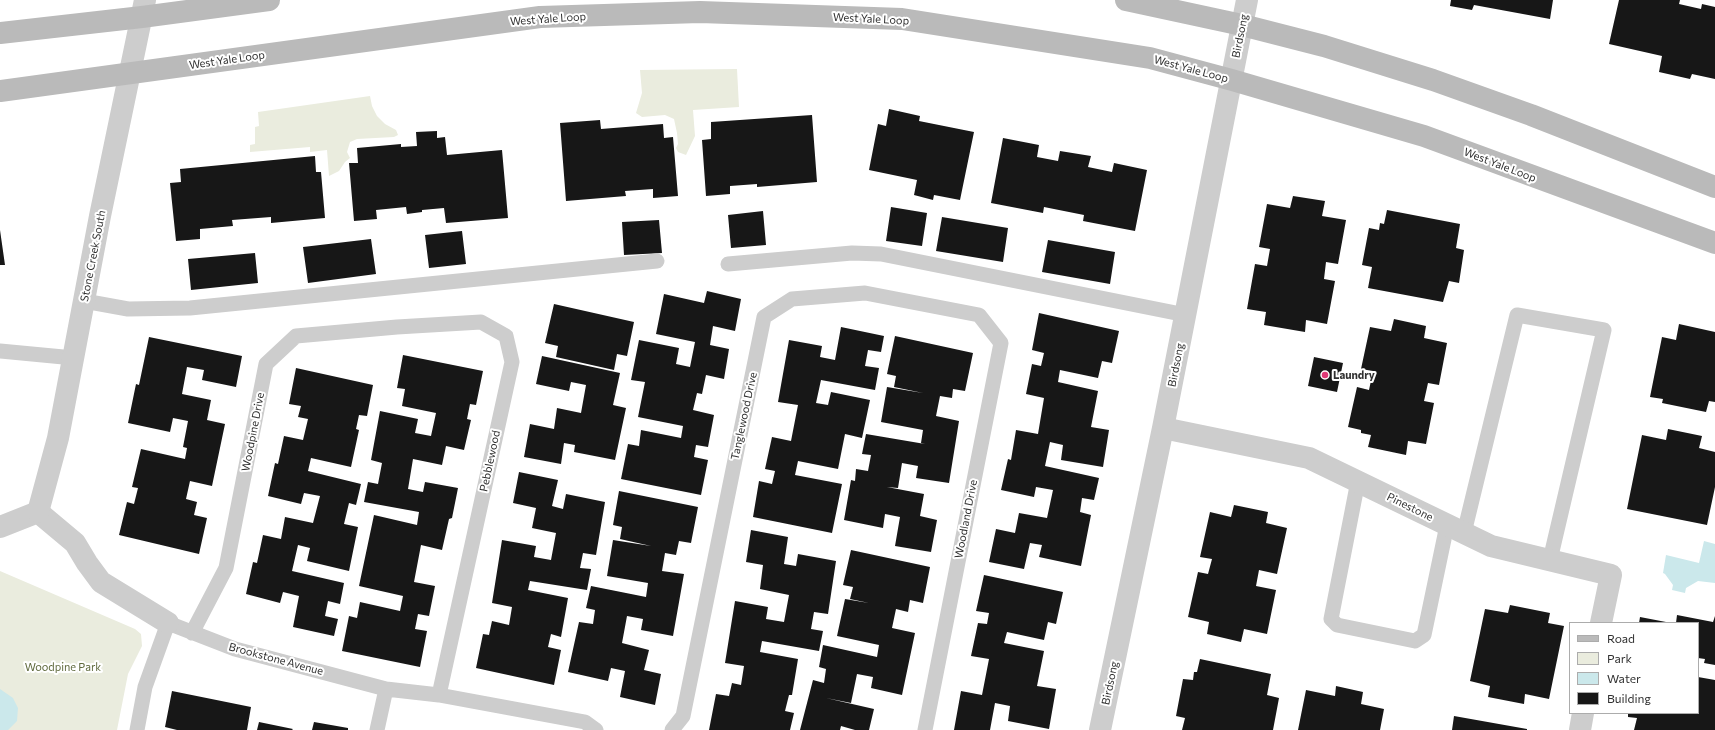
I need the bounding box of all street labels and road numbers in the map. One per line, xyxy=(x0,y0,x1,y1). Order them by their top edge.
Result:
street label: West Yale Loop xyxy=(509,10,587,28)
street label: West Yale Loop xyxy=(833,10,909,28)
street label: Birdsong xyxy=(1229,13,1251,59)
street label: West Yale Loop xyxy=(188,48,266,72)
street label: West Yale Loop xyxy=(1152,53,1230,85)
street label: West Yale Loop xyxy=(1462,145,1538,185)
street label: Stone Creek South xyxy=(78,209,108,303)
street label: Birdsong xyxy=(1165,342,1187,388)
street label: Tanglewood Drive xyxy=(728,371,760,461)
street label: Woodpine Drive xyxy=(239,391,267,473)
street label: Pebblewood xyxy=(477,429,503,493)
street label: Woodland Drive xyxy=(952,479,980,559)
street label: Pinestone xyxy=(1385,490,1435,524)
street label: Brookstone Avenue xyxy=(227,640,325,678)
street label: Birdsong xyxy=(1099,660,1121,706)

